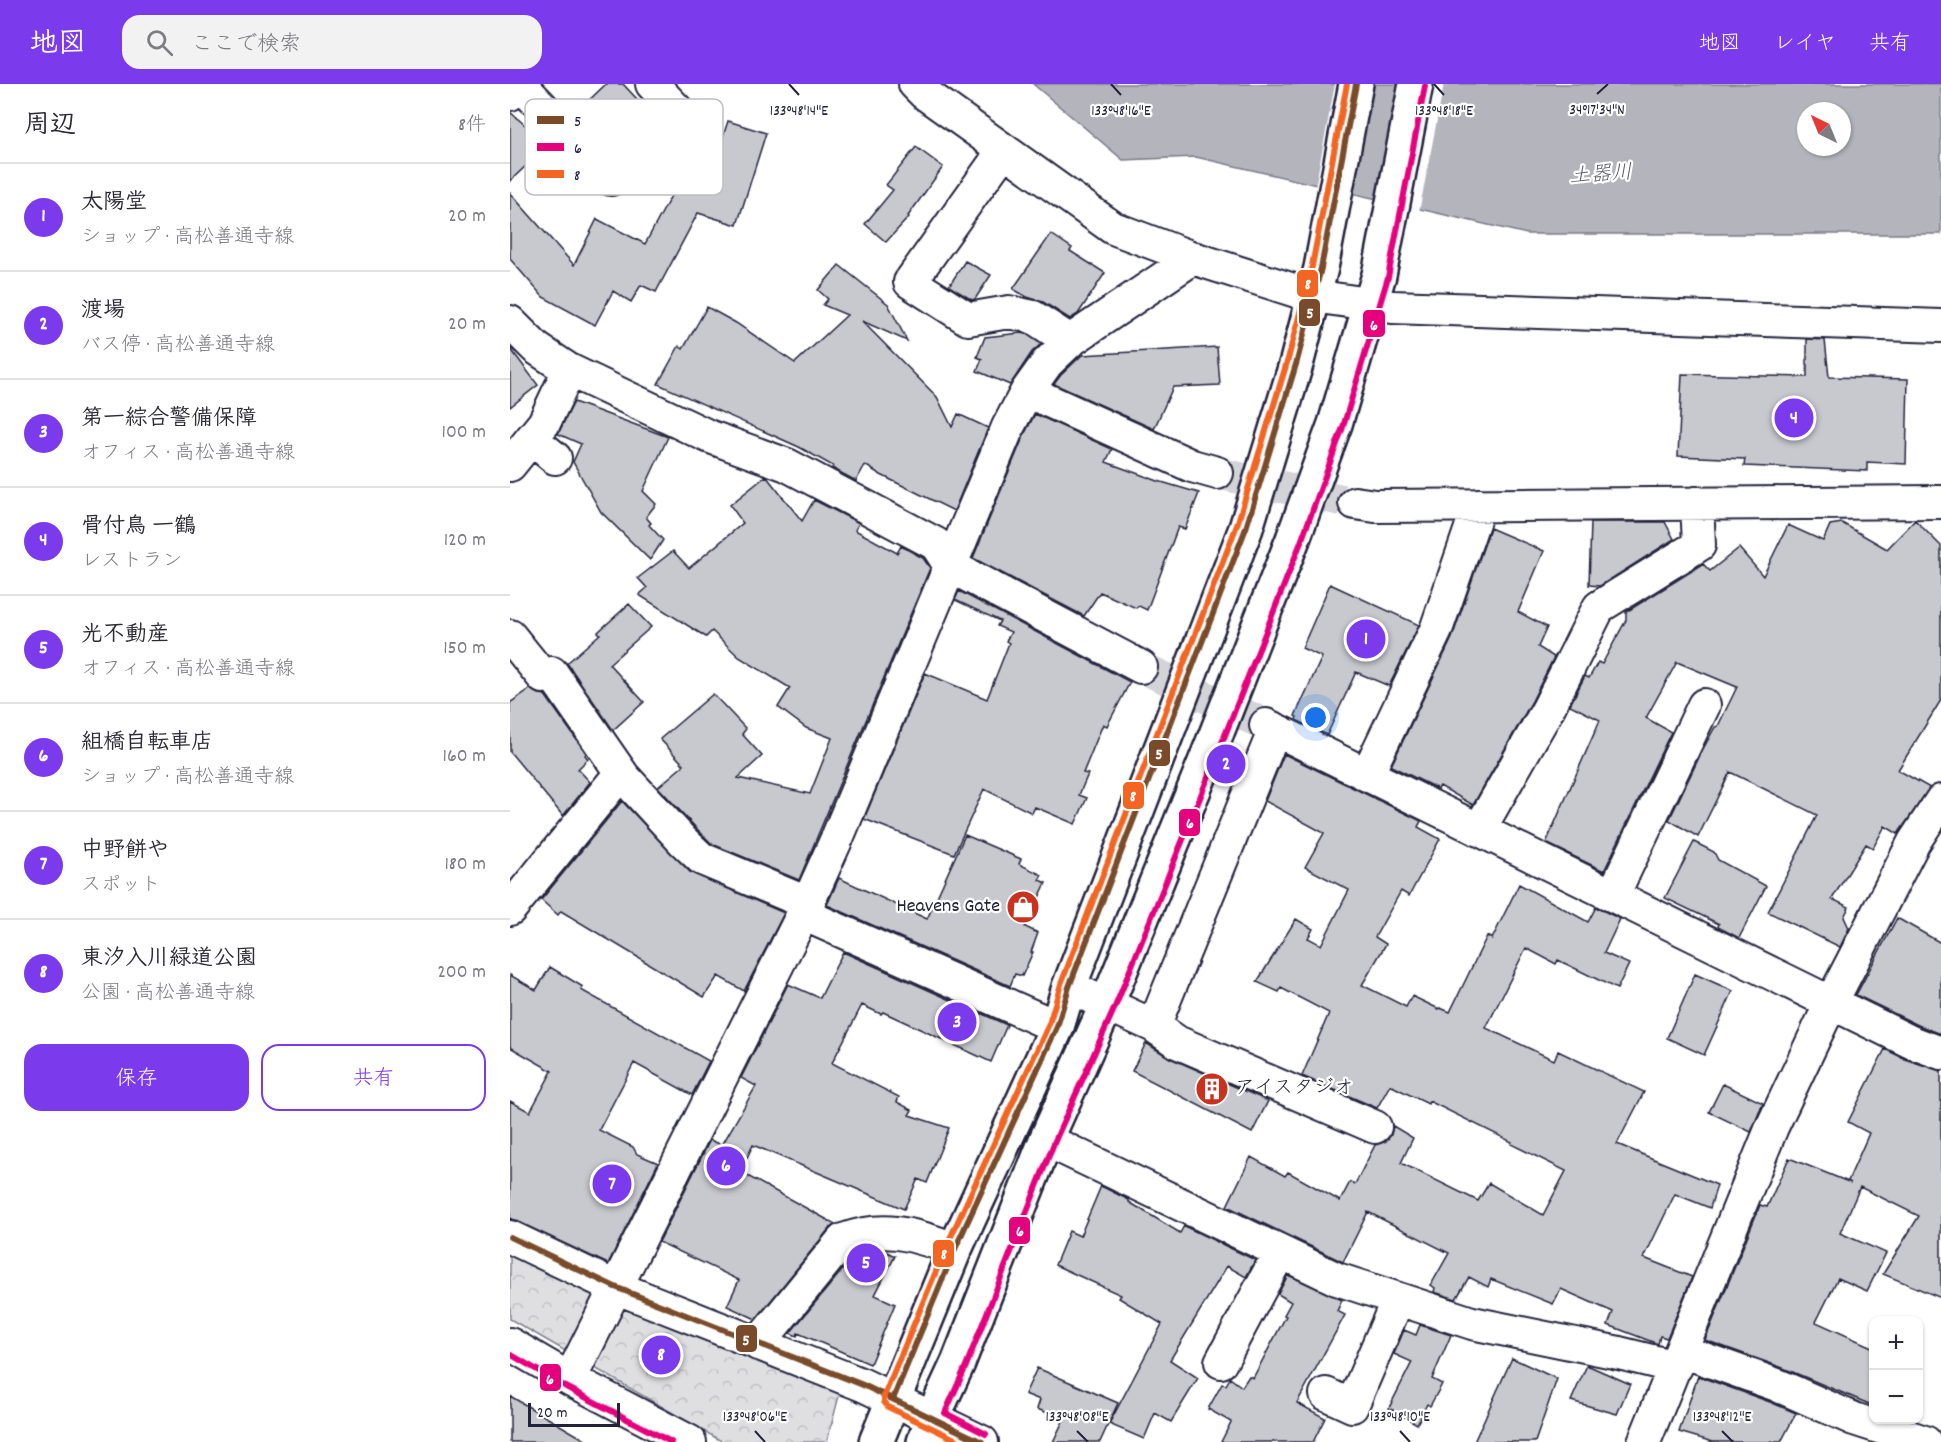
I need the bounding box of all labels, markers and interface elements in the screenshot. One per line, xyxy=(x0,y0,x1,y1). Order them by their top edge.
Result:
search box xyxy=(122,15,542,69)
text: 地図 xyxy=(30,26,86,66)
icon: search xyxy=(143,26,176,59)
text: ここで検索 xyxy=(191,30,301,61)
text: 地図 xyxy=(1699,30,1741,60)
text: レイヤ xyxy=(1774,30,1836,60)
text: 共有 xyxy=(1869,30,1911,60)
legend xyxy=(525,99,723,195)
text: 34°17'34"N xyxy=(1569,100,1625,122)
text: 133°48'14"E xyxy=(770,101,828,123)
text: 133°48'16"E xyxy=(1091,101,1151,123)
text: 133°48'18"E xyxy=(1415,101,1473,123)
north arrow xyxy=(1797,102,1851,156)
text: 周辺 xyxy=(24,108,76,145)
text: 5 xyxy=(574,111,581,134)
text: 8件 xyxy=(458,112,486,140)
text: 6 xyxy=(574,138,582,161)
water label: 土器川 xyxy=(1569,159,1633,193)
text: 8 xyxy=(574,165,580,188)
text: 太陽堂 xyxy=(81,188,147,219)
text: 1 xyxy=(41,203,46,231)
text: 20 m xyxy=(448,203,486,231)
text: ショップ · 高松善通寺線 xyxy=(81,224,294,252)
line badge: 8 xyxy=(1296,269,1319,298)
text: 8 xyxy=(1305,274,1312,297)
text: 渡場 xyxy=(81,296,125,327)
line badge: 5 xyxy=(1298,298,1321,327)
text: 5 xyxy=(1306,303,1314,326)
line badge: 6 xyxy=(1362,309,1386,338)
text: 2 xyxy=(39,311,48,339)
text: 20 m xyxy=(448,311,486,339)
text: 6 xyxy=(1370,315,1378,338)
text: バス停 · 高松善通寺線 xyxy=(81,332,275,360)
pin: 4 xyxy=(1774,396,1814,440)
text: 第一綜合警備保障 xyxy=(81,404,257,435)
text: 3 xyxy=(39,419,48,447)
text: 100 m xyxy=(442,419,486,447)
text: オフィス · 高松善通寺線 xyxy=(81,440,295,468)
text: 骨付鳥 一鶴 xyxy=(81,512,196,543)
text: 4 xyxy=(39,527,48,555)
text: 120 m xyxy=(444,527,486,555)
text: レストラン xyxy=(81,548,183,576)
pin: 1 xyxy=(1346,616,1386,662)
text: 光不動産 xyxy=(81,620,169,651)
text: 5 xyxy=(39,635,48,663)
text: 150 m xyxy=(443,635,486,663)
text: オフィス · 高松善通寺線 xyxy=(81,656,295,684)
your location xyxy=(1301,703,1330,732)
text: 組橋自転車店 xyxy=(81,728,213,759)
line badge: 5 xyxy=(1148,739,1171,767)
pin: 2 xyxy=(1206,742,1246,786)
text: 6 xyxy=(39,743,48,771)
text: 160 m xyxy=(443,743,486,771)
text: 5 xyxy=(1155,744,1163,767)
text: ショップ · 高松善通寺線 xyxy=(81,764,294,792)
line badge: 8 xyxy=(1122,781,1145,810)
text: 8 xyxy=(1130,786,1137,809)
line badge: 6 xyxy=(1178,808,1201,837)
text: 6 xyxy=(1186,813,1194,836)
text: 中野餅や xyxy=(81,836,169,867)
text: 7 xyxy=(40,851,47,879)
text: 180 m xyxy=(444,851,486,879)
text: スポット xyxy=(81,872,161,900)
shop icon: Heavens Gate xyxy=(1005,889,1041,925)
place label: Heavens Gate xyxy=(897,893,1000,921)
text: 東汐入川緑道公園 xyxy=(81,944,257,975)
text: 8 xyxy=(39,959,48,987)
text: 200 m xyxy=(437,959,486,987)
text: 公園 · 高松善通寺線 xyxy=(81,980,255,1008)
pin: 3 xyxy=(938,1000,976,1044)
button: 保存 xyxy=(24,1044,249,1111)
button: 共有 xyxy=(261,1044,486,1111)
building icon: アイスタジオ xyxy=(1194,1071,1230,1107)
place label: アイスタジオ xyxy=(1235,1075,1353,1103)
pin: 6 xyxy=(706,1144,746,1188)
pin: 7 xyxy=(592,1162,632,1206)
line badge: 6 xyxy=(1008,1216,1031,1245)
text: 6 xyxy=(1016,1221,1024,1244)
line badge: 8 xyxy=(932,1239,955,1268)
pin: 5 xyxy=(846,1240,886,1286)
text: 8 xyxy=(941,1244,948,1267)
map controls xyxy=(1869,1316,1923,1424)
button: + xyxy=(1869,1316,1923,1370)
line badge: 5 xyxy=(735,1324,758,1353)
text: 5 xyxy=(742,1330,750,1353)
pin: 8 xyxy=(642,1332,680,1378)
line badge: 6 xyxy=(539,1363,562,1392)
text: 6 xyxy=(546,1369,554,1392)
button: − xyxy=(1869,1370,1923,1424)
scale bar xyxy=(528,1400,620,1428)
text: 20 m xyxy=(537,1402,567,1425)
text: 133°48'06"E xyxy=(723,1407,787,1429)
text: 133°48'08"E xyxy=(1046,1407,1109,1429)
text: 133°48'10"E xyxy=(1370,1407,1430,1429)
text: 133°48'12"E xyxy=(1693,1407,1751,1429)

